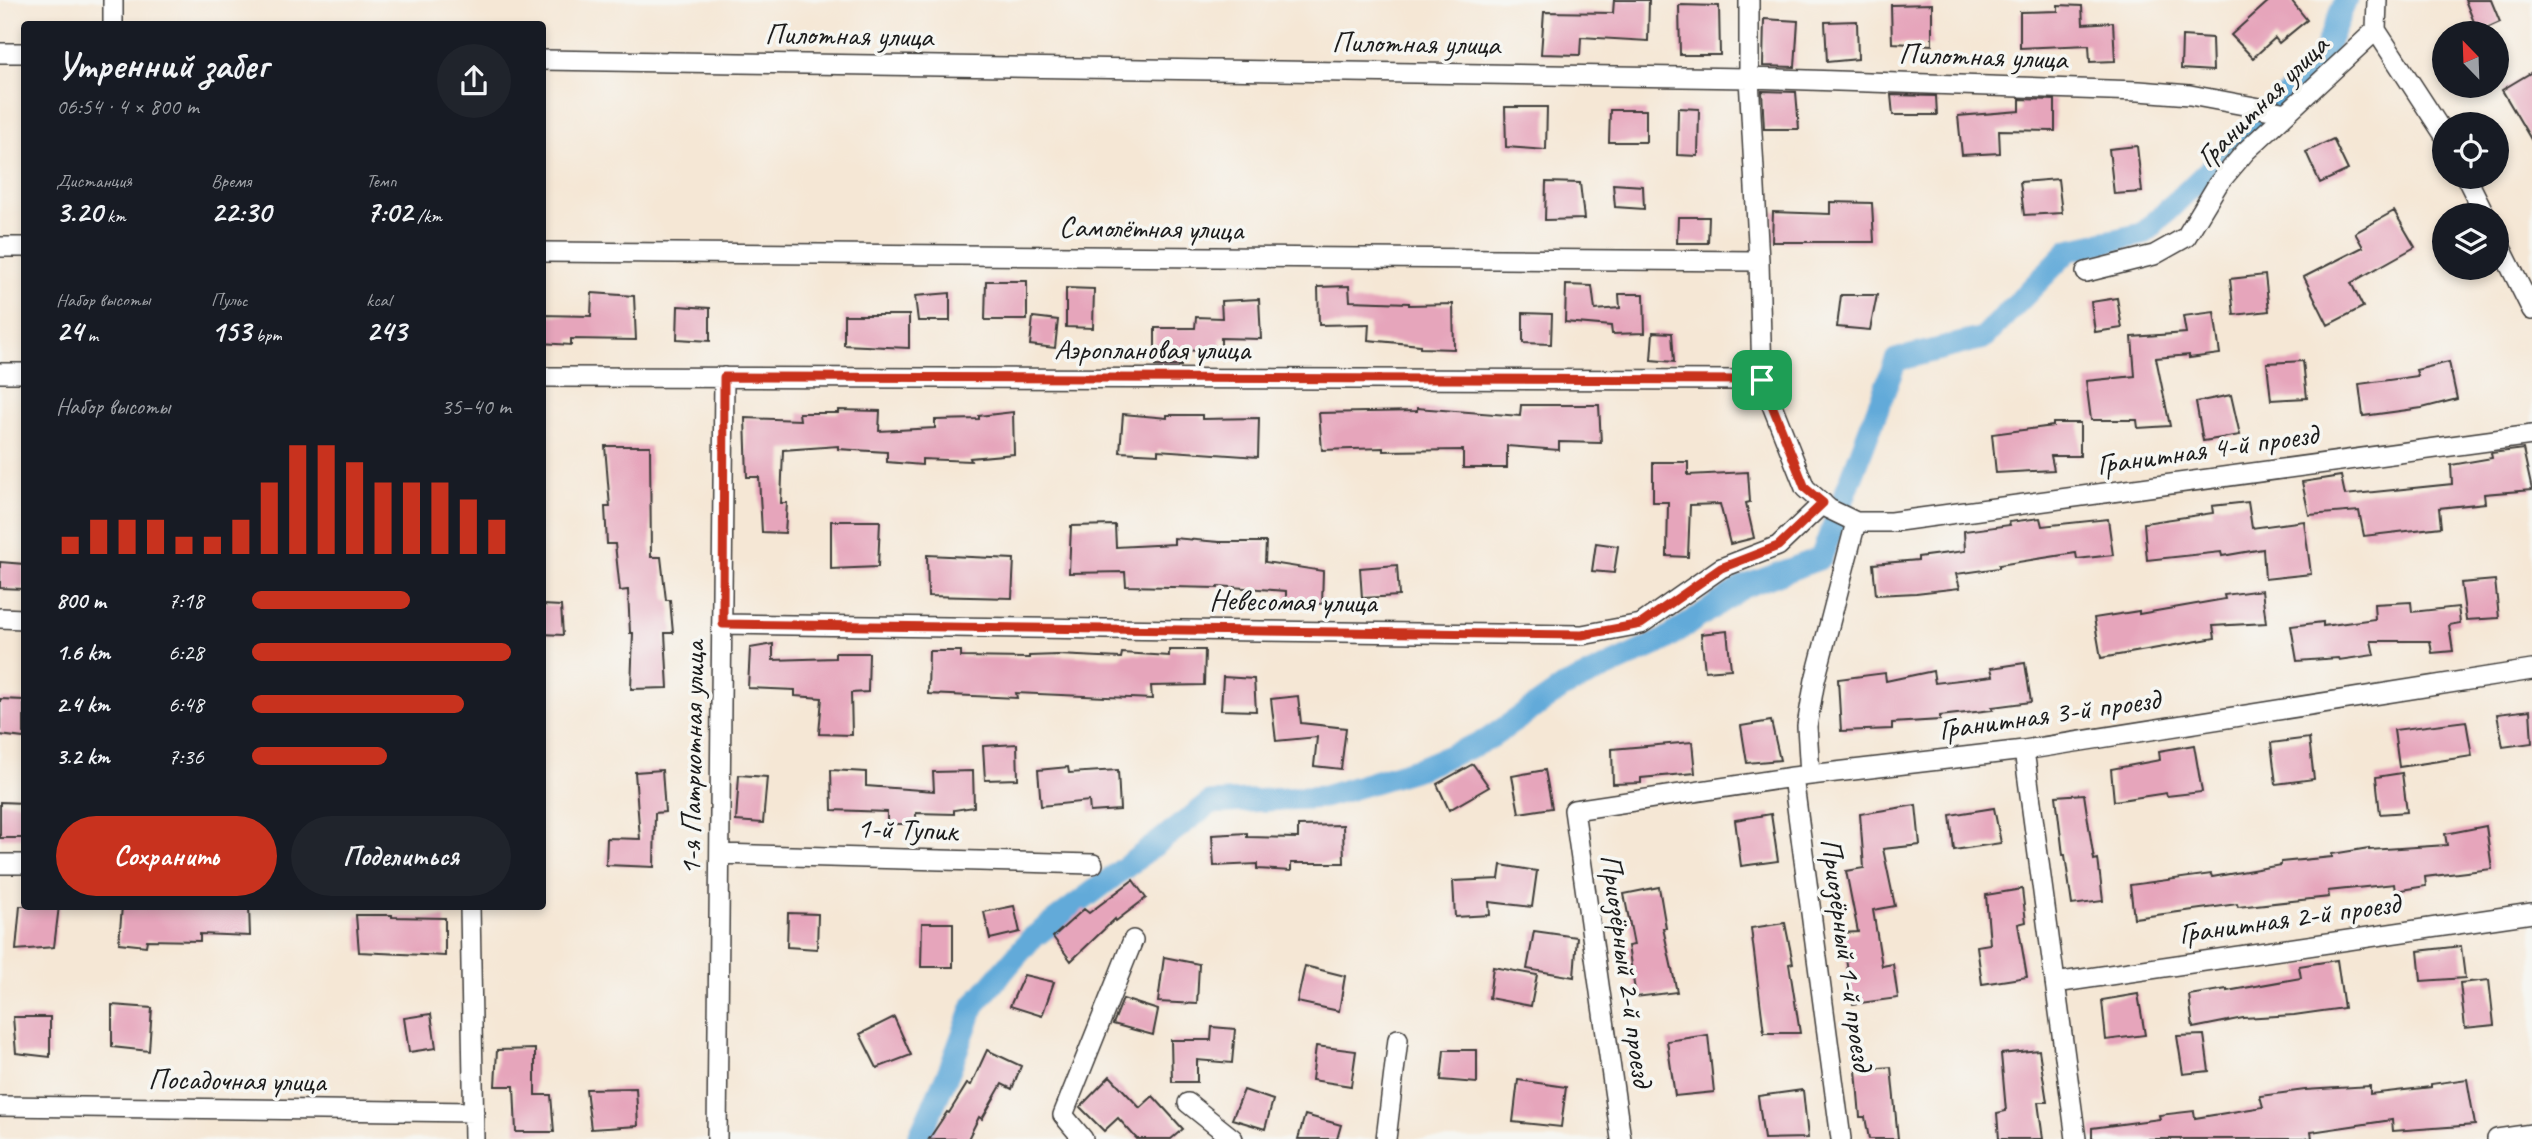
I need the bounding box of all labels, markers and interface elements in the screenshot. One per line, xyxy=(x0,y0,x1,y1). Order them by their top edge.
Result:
street label: Пилотная улица xyxy=(765,15,935,55)
north arrow xyxy=(2432,21,2510,98)
map controls xyxy=(2432,21,2509,280)
street label: Пилотная улица xyxy=(1332,23,1502,63)
street label: Гранитная улица xyxy=(2188,25,2338,175)
street label: Пилотная улица xyxy=(1898,34,2070,78)
text: Утренний забег xyxy=(56,42,268,89)
button: share xyxy=(437,44,511,118)
text: 06:54 · 4 × 800 m xyxy=(56,92,199,121)
button: locate xyxy=(2432,112,2509,189)
text: Дистанция xyxy=(56,169,132,193)
text: Время xyxy=(211,169,251,193)
text: Темп xyxy=(366,169,397,193)
text: 3.20 xyxy=(56,193,102,231)
text: 22:30 xyxy=(211,193,271,231)
text: 7:02 xyxy=(366,193,412,231)
button: layers xyxy=(2432,203,2509,280)
text: km xyxy=(102,204,126,228)
text: /km xyxy=(412,204,442,228)
street label: Самолётная улица xyxy=(1059,207,1245,249)
text: Набор высоты xyxy=(56,288,150,312)
text: Пульс xyxy=(211,288,248,312)
text: kcal xyxy=(366,288,391,312)
text: 24 xyxy=(56,312,83,350)
text: 153 xyxy=(211,312,251,350)
text: 243 xyxy=(366,312,407,350)
text: m xyxy=(83,323,98,347)
text: bpm xyxy=(251,323,282,347)
street label: Аэроплановая улица xyxy=(1054,330,1252,368)
pin xyxy=(1732,350,1792,410)
icon: arrive xyxy=(1743,361,1781,399)
text: Набор высоты xyxy=(56,392,170,421)
text: 35–40 m xyxy=(441,392,511,421)
street label: Гранитная 4-й проезд xyxy=(2094,414,2322,483)
street label: Невесомая улица xyxy=(1209,581,1379,621)
text: 800 m xyxy=(56,586,106,615)
text: 7:18 xyxy=(168,586,204,615)
text: 1.6 km xyxy=(56,638,110,667)
text: 6:28 xyxy=(168,638,204,667)
street label: 1-я Патриотная улица xyxy=(671,638,713,876)
street label: Гранитная 3-й проезд xyxy=(1936,679,2164,748)
text: 2.4 km xyxy=(56,690,110,719)
text: 6:48 xyxy=(168,690,204,719)
text: 3.2 km xyxy=(56,742,110,771)
text: 7:36 xyxy=(168,742,204,771)
street label: 1-й Тупик xyxy=(856,808,960,850)
button: Сохранить xyxy=(56,816,277,896)
button: Поделиться xyxy=(291,816,511,896)
street label: Приозёрный 1-й проезд xyxy=(1812,835,1882,1075)
street label: Приозёрный 2-й проезд xyxy=(1592,851,1662,1091)
street label: Гранитная 2-й проезд xyxy=(2176,883,2404,952)
street label: Посадочная улица xyxy=(148,1059,328,1101)

